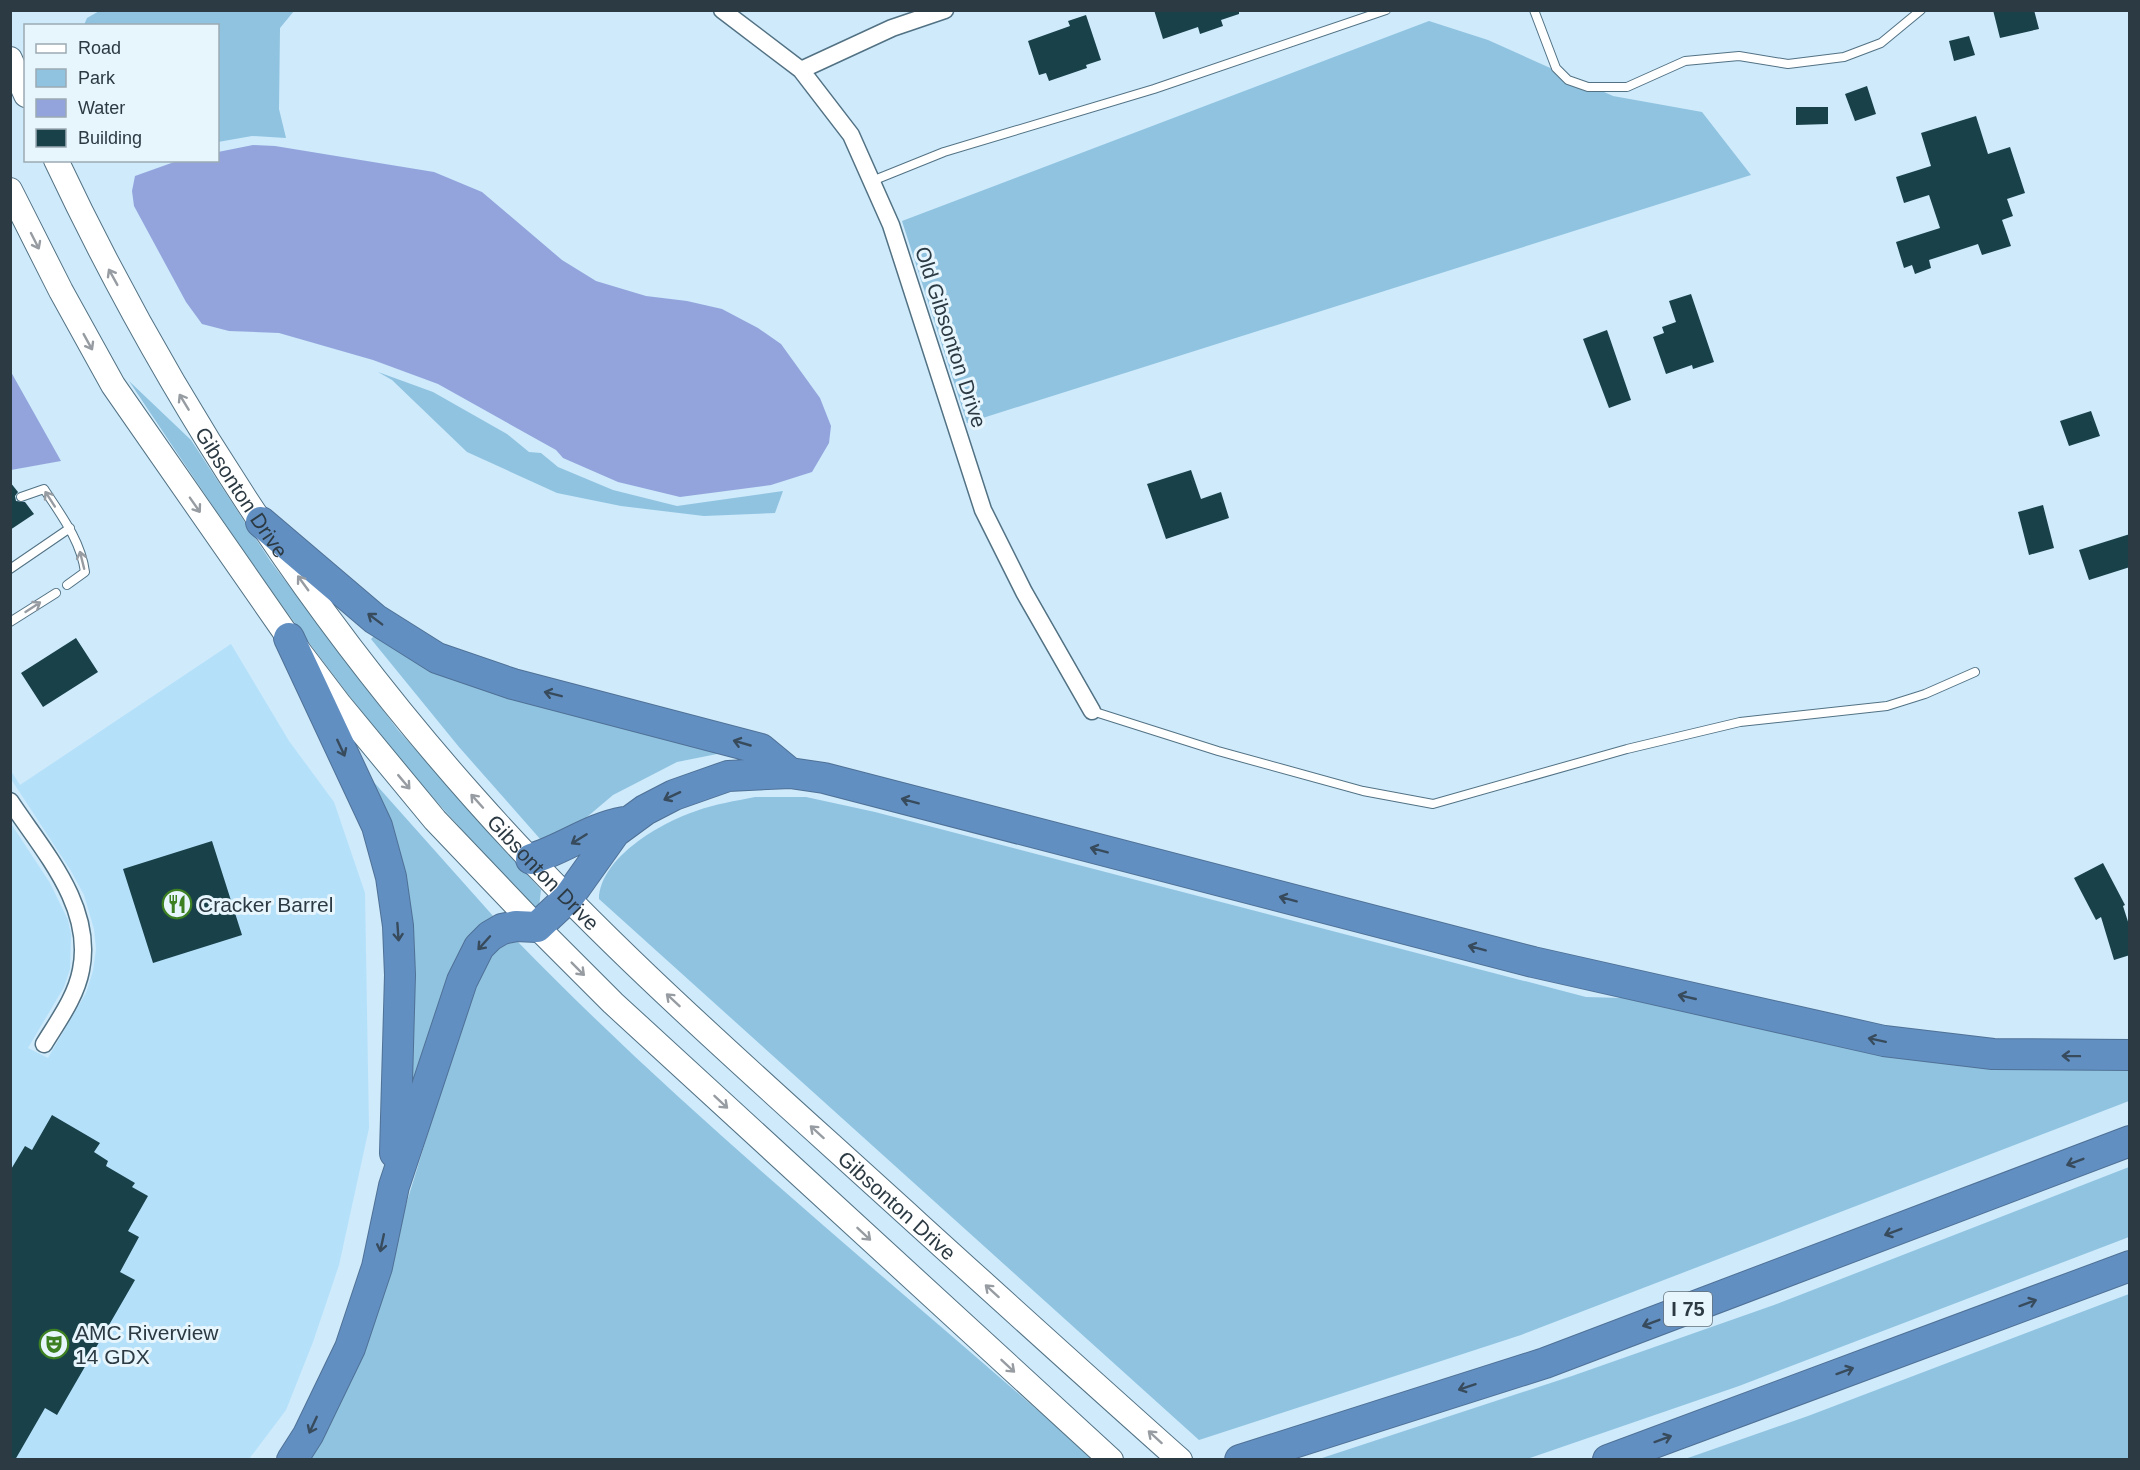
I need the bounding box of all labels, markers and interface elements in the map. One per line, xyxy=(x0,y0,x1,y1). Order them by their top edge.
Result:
legend xyxy=(24,24,219,162)
text: Road xyxy=(78,38,121,58)
text: Park xyxy=(78,68,116,88)
text: Water xyxy=(78,98,125,118)
text: Building xyxy=(78,128,142,148)
one-way arrow xyxy=(29,232,41,249)
street label: Old Gibsonton Drive xyxy=(911,244,991,430)
one-way arrow xyxy=(107,269,119,286)
one-way arrow xyxy=(83,334,95,351)
one-way arrow xyxy=(178,394,190,411)
street label: Gibsonton Drive xyxy=(191,423,293,562)
one-way arrow xyxy=(44,490,57,507)
one-way arrow xyxy=(189,497,201,513)
one-way arrow xyxy=(76,551,88,570)
one-way arrow xyxy=(297,575,309,591)
one-way arrow xyxy=(24,601,41,613)
one-way arrow xyxy=(367,612,383,625)
one-way arrow xyxy=(544,688,563,699)
one-way arrow xyxy=(733,737,752,748)
one-way arrow xyxy=(335,738,347,756)
one-way arrow xyxy=(397,774,410,790)
one-way arrow xyxy=(664,791,682,803)
one-way arrow xyxy=(470,793,484,808)
one-way arrow xyxy=(901,795,920,806)
street label: Gibsonton Drive xyxy=(483,810,604,934)
one-way arrow xyxy=(571,834,588,846)
one-way arrow xyxy=(1090,844,1109,855)
restaurant icon: Cracker Barrel xyxy=(161,888,193,920)
place label: Cracker Barrel xyxy=(198,893,333,916)
one-way arrow xyxy=(1279,893,1298,904)
one-way arrow xyxy=(393,922,404,942)
one-way arrow xyxy=(477,935,491,950)
one-way arrow xyxy=(1467,941,1486,953)
one-way arrow xyxy=(571,961,586,976)
one-way arrow xyxy=(1678,991,1697,1002)
one-way arrow xyxy=(666,993,681,1007)
one-way arrow xyxy=(1868,1033,1887,1045)
one-way arrow xyxy=(2062,1051,2082,1062)
one-way arrow xyxy=(713,1095,728,1109)
one-way arrow xyxy=(809,1125,824,1139)
street label: Gibsonton Drive xyxy=(834,1146,961,1264)
one-way arrow xyxy=(2066,1158,2085,1169)
one-way arrow xyxy=(857,1227,872,1241)
one-way arrow xyxy=(1884,1227,1903,1238)
one-way arrow xyxy=(375,1233,387,1252)
one-way arrow xyxy=(985,1284,1000,1298)
road number: I 75 xyxy=(1664,1292,1712,1326)
one-way arrow xyxy=(2018,1297,2037,1308)
one-way arrow xyxy=(1643,1318,1661,1329)
place label: AMC Riverview 14 GDX xyxy=(75,1321,219,1368)
theatre icon: AMC Riverview 14 GDX xyxy=(38,1328,70,1360)
one-way arrow xyxy=(1000,1359,1015,1373)
one-way arrow xyxy=(1836,1365,1854,1376)
one-way arrow xyxy=(1458,1383,1477,1394)
one-way arrow xyxy=(306,1415,318,1433)
one-way arrow xyxy=(1148,1430,1163,1444)
one-way arrow xyxy=(1653,1433,1671,1444)

